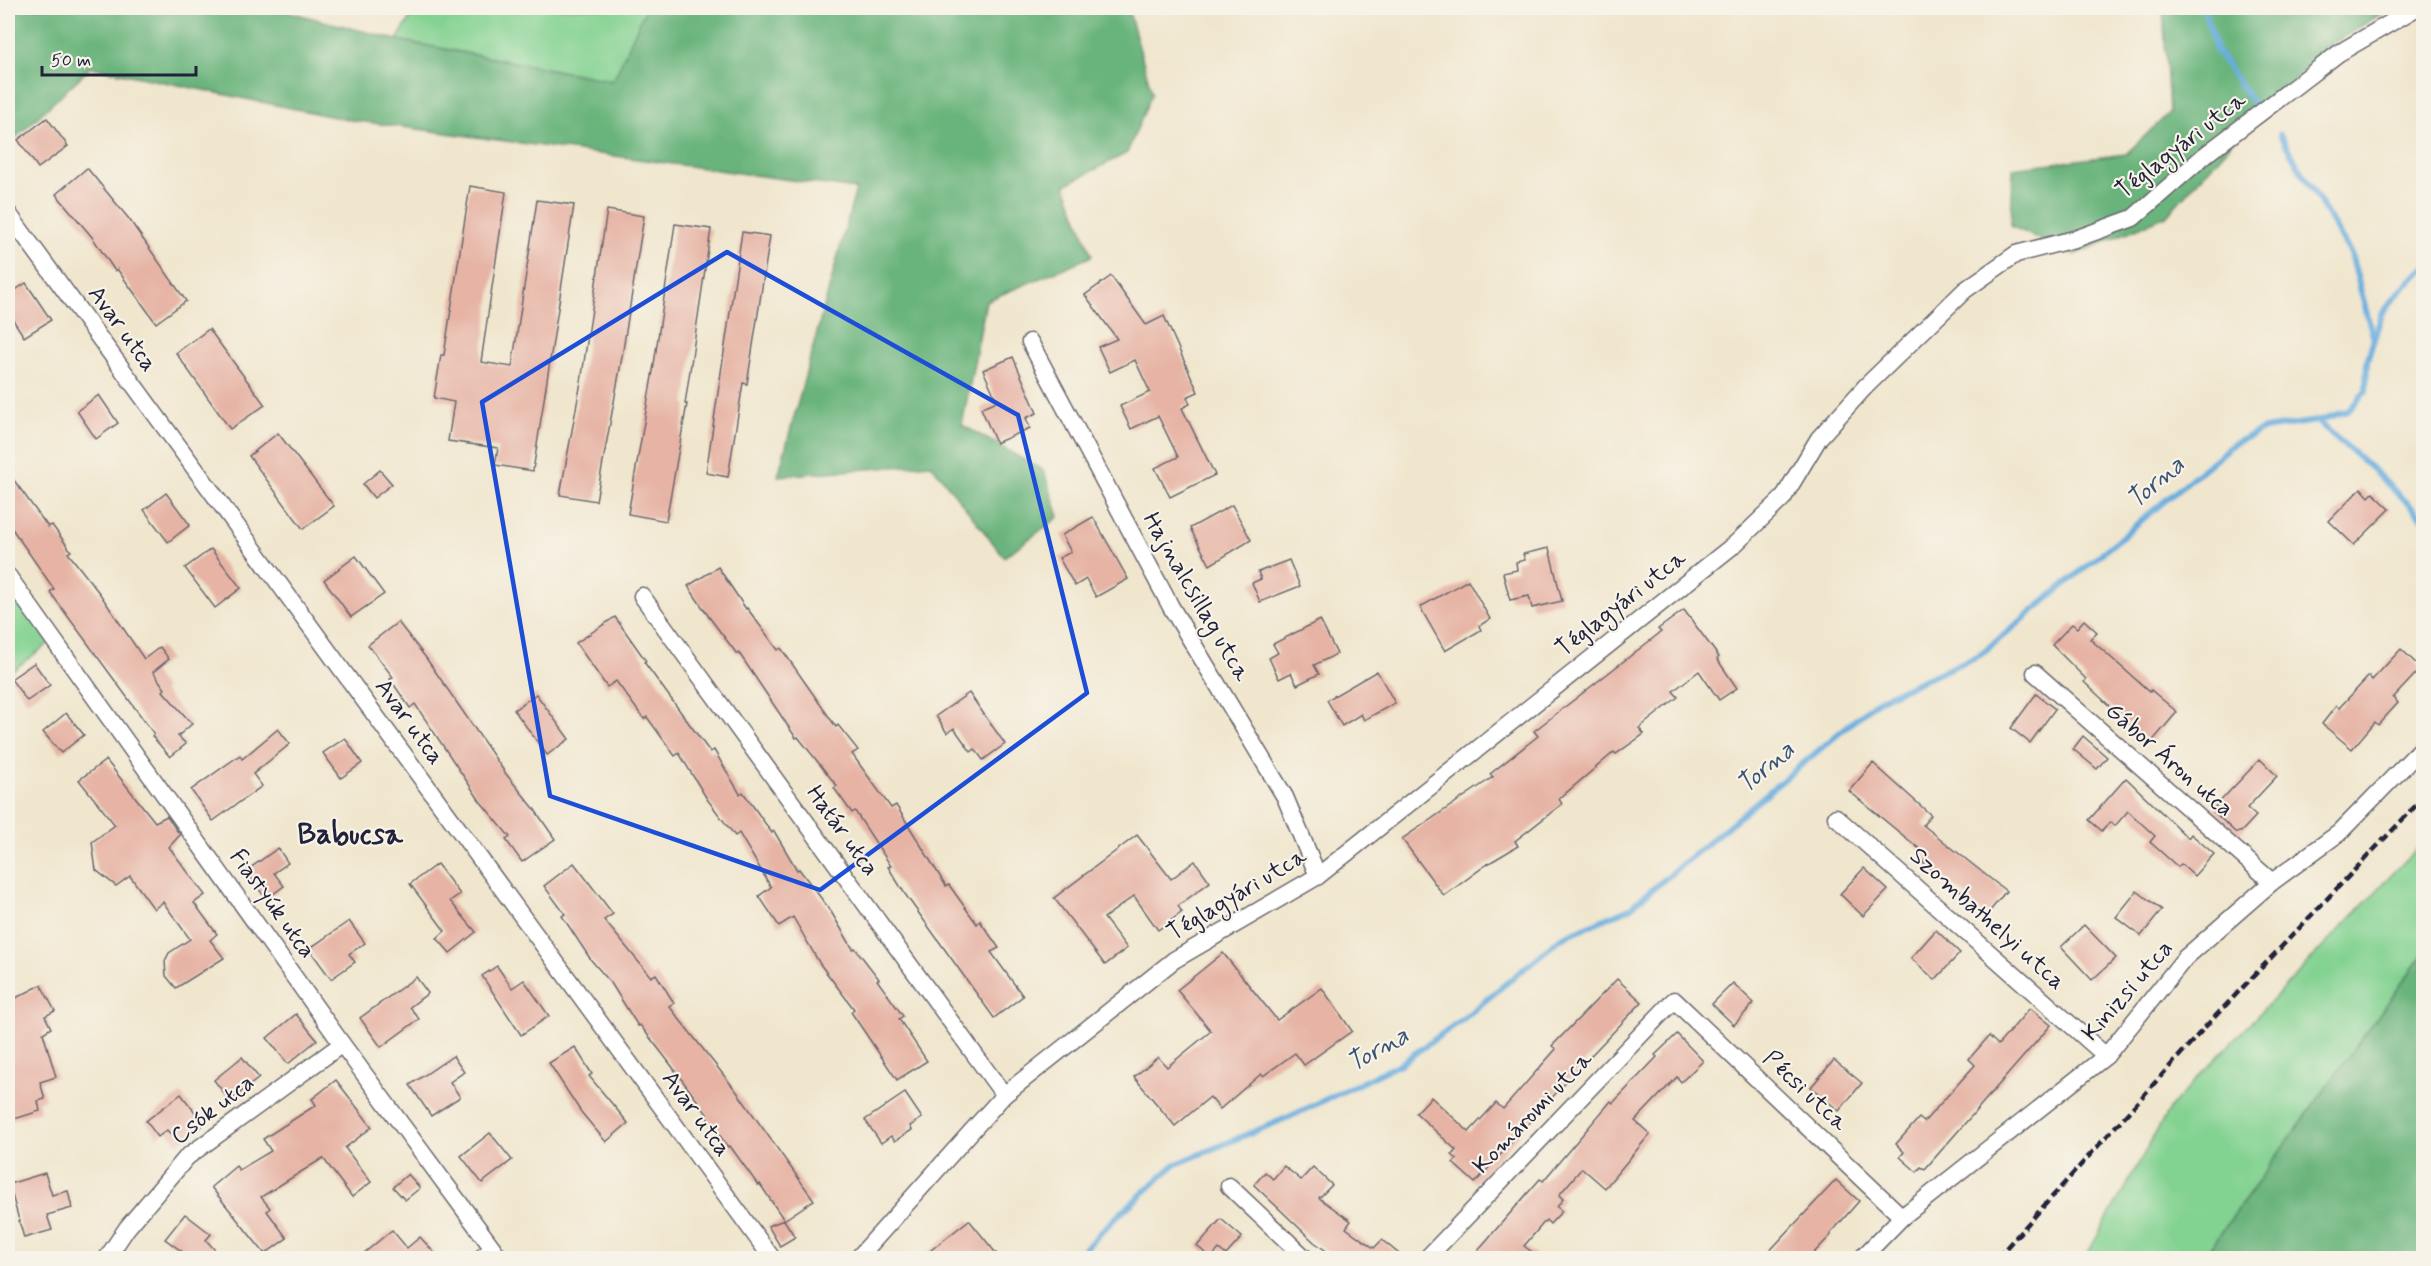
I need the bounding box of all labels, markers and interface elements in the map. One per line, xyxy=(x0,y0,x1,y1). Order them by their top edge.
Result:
scale bar xyxy=(42,39,196,77)
text: 50 m xyxy=(51,49,91,73)
street label: Téglagyári utca xyxy=(2109,85,2254,208)
street label: Avar utca xyxy=(80,280,164,378)
water label: Torna xyxy=(2120,449,2192,517)
street label: Hajnalcsillag utca xyxy=(1133,507,1257,689)
street label: Téglagyári utca xyxy=(1549,543,1694,666)
street label: Avar utca xyxy=(367,673,451,771)
street label: Gábor Áron utca xyxy=(2098,695,2240,824)
water label: Torna xyxy=(1730,734,1802,802)
street label: Határ utca xyxy=(799,779,885,883)
district label: Babucsa xyxy=(297,815,404,854)
street label: Téglagyári utca xyxy=(1162,841,1314,951)
street label: Szombathelyi utca xyxy=(1903,841,2071,997)
street label: Fiastyúk utca xyxy=(222,843,322,965)
street label: Kinizsi utca xyxy=(2075,934,2181,1048)
water label: Torna xyxy=(1341,1019,1415,1081)
street label: Komáromi utca xyxy=(1466,1044,1600,1181)
street label: Pécsi utca xyxy=(1756,1044,1854,1139)
street label: Avar utca xyxy=(654,1065,738,1163)
street label: Csók utca xyxy=(165,1068,261,1152)

